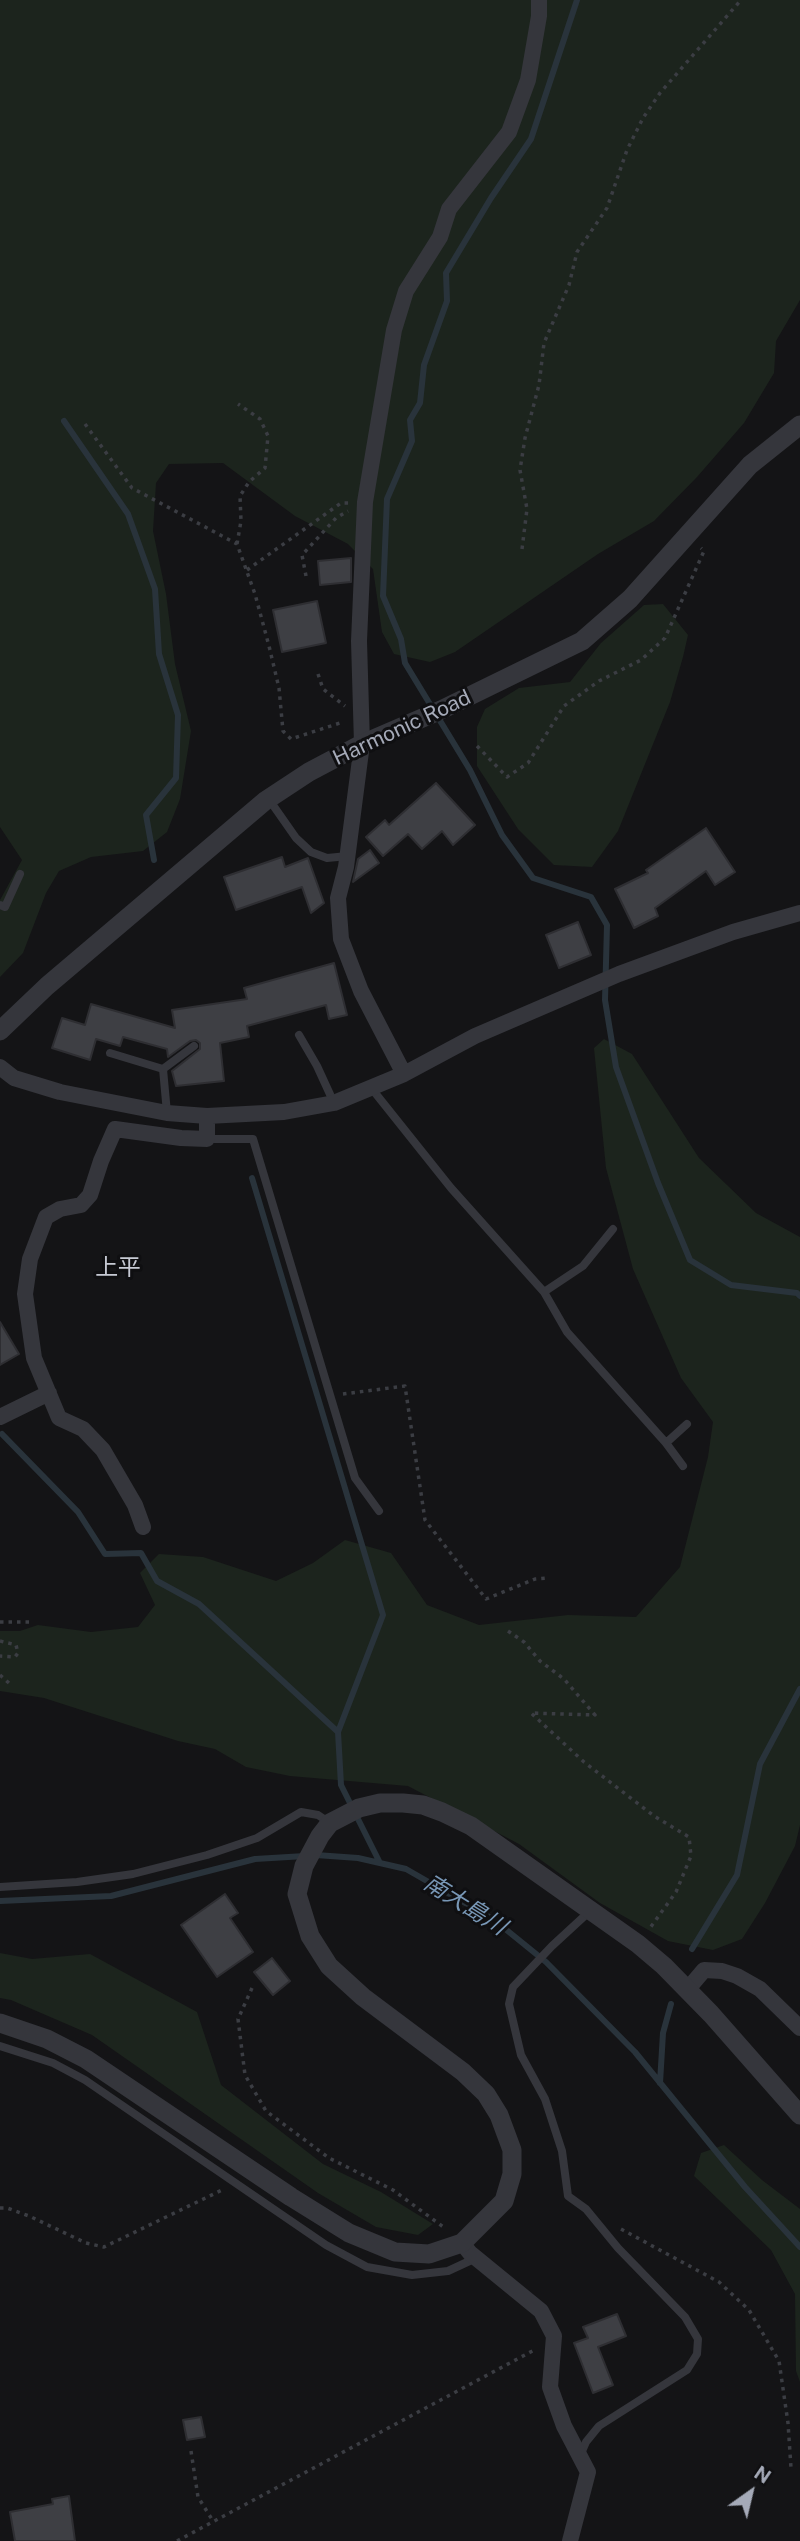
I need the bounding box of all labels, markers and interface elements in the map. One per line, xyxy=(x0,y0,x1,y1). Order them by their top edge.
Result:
street label: Harmonic Road xyxy=(329,685,475,771)
district label: 上平 xyxy=(95,1254,141,1282)
water label: 南大島川 xyxy=(419,1869,511,1941)
north arrow xyxy=(716,2457,786,2527)
text: N xyxy=(750,2461,775,2488)

